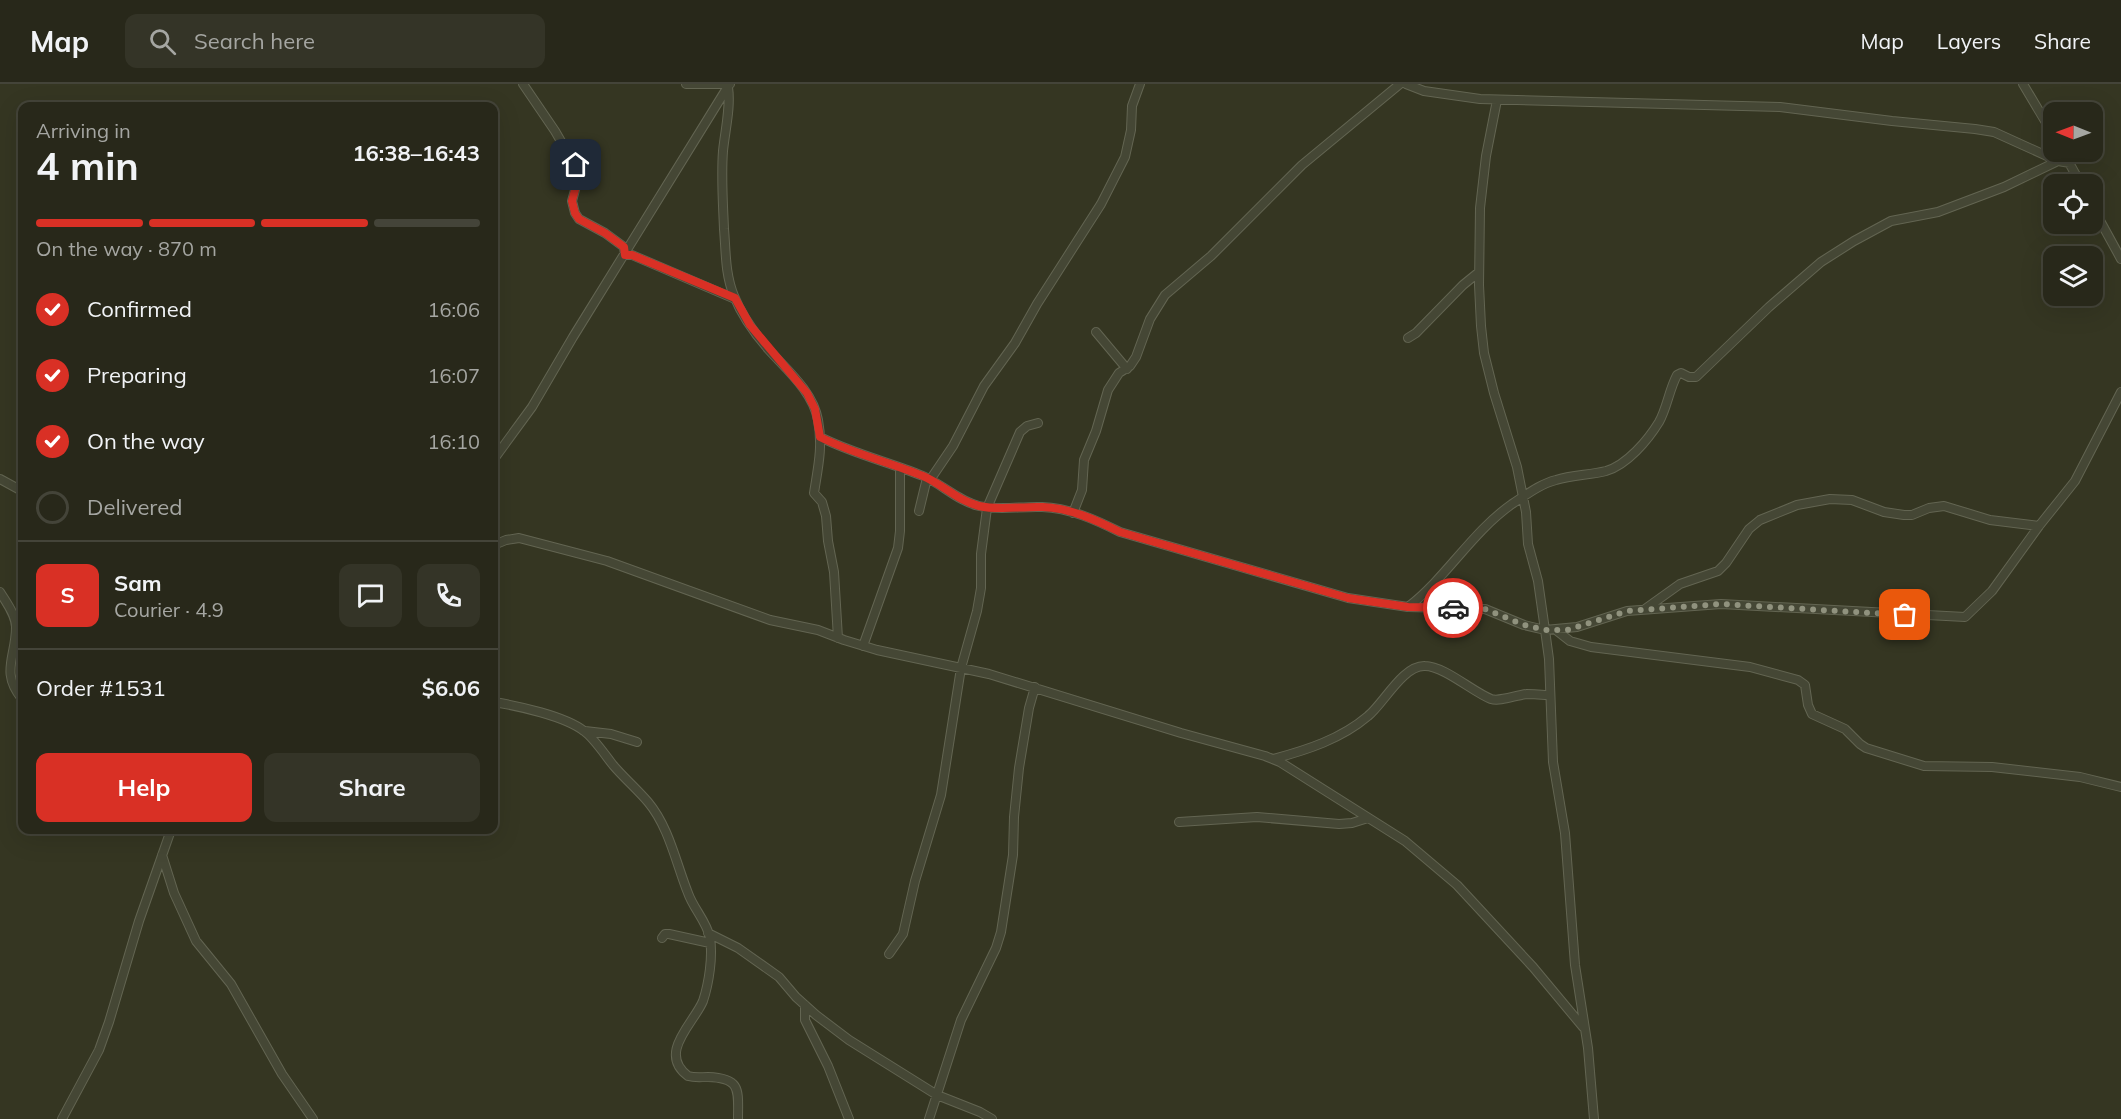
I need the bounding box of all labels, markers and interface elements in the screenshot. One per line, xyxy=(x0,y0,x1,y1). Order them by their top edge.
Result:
search box xyxy=(125,14,545,68)
text: Map xyxy=(30,24,89,59)
icon: search xyxy=(146,25,179,58)
text: Search here xyxy=(194,27,315,55)
text: Map xyxy=(1861,28,1904,54)
text: Layers xyxy=(1937,28,2001,54)
text: Share xyxy=(2034,28,2091,54)
north arrow xyxy=(2043,102,2103,162)
map controls xyxy=(2043,102,2103,306)
text: Arriving in xyxy=(36,118,131,143)
text: 16:38–16:43 xyxy=(352,139,480,167)
pin xyxy=(550,139,601,190)
text: 4 min xyxy=(36,141,139,190)
icon: home xyxy=(559,148,592,181)
button: locate xyxy=(2043,174,2103,234)
text: On the way · 870 m xyxy=(36,236,217,261)
button: layers xyxy=(2043,246,2103,306)
icon: check xyxy=(36,293,69,326)
text: Confirmed xyxy=(87,295,192,323)
text: 16:06 xyxy=(427,297,480,322)
icon: check xyxy=(36,359,69,392)
text: Preparing xyxy=(87,361,187,389)
text: 16:07 xyxy=(427,363,480,388)
icon: check xyxy=(36,425,69,458)
text: On the way xyxy=(87,427,205,455)
text: 16:10 xyxy=(427,429,480,454)
text: Delivered xyxy=(87,493,182,521)
button: chat xyxy=(339,564,402,627)
button: phone xyxy=(417,564,480,627)
text: Sam xyxy=(114,569,162,597)
courier xyxy=(1423,578,1483,638)
text: S xyxy=(60,581,75,609)
pin xyxy=(1879,589,1930,640)
icon: car xyxy=(1437,592,1470,625)
text: Courier · 4.9 xyxy=(114,597,224,622)
icon: bag xyxy=(1888,598,1921,631)
text: Order #1531 xyxy=(36,674,166,702)
text: $6.06 xyxy=(422,674,480,702)
button: Help xyxy=(36,753,252,822)
button: Share xyxy=(264,753,480,822)

